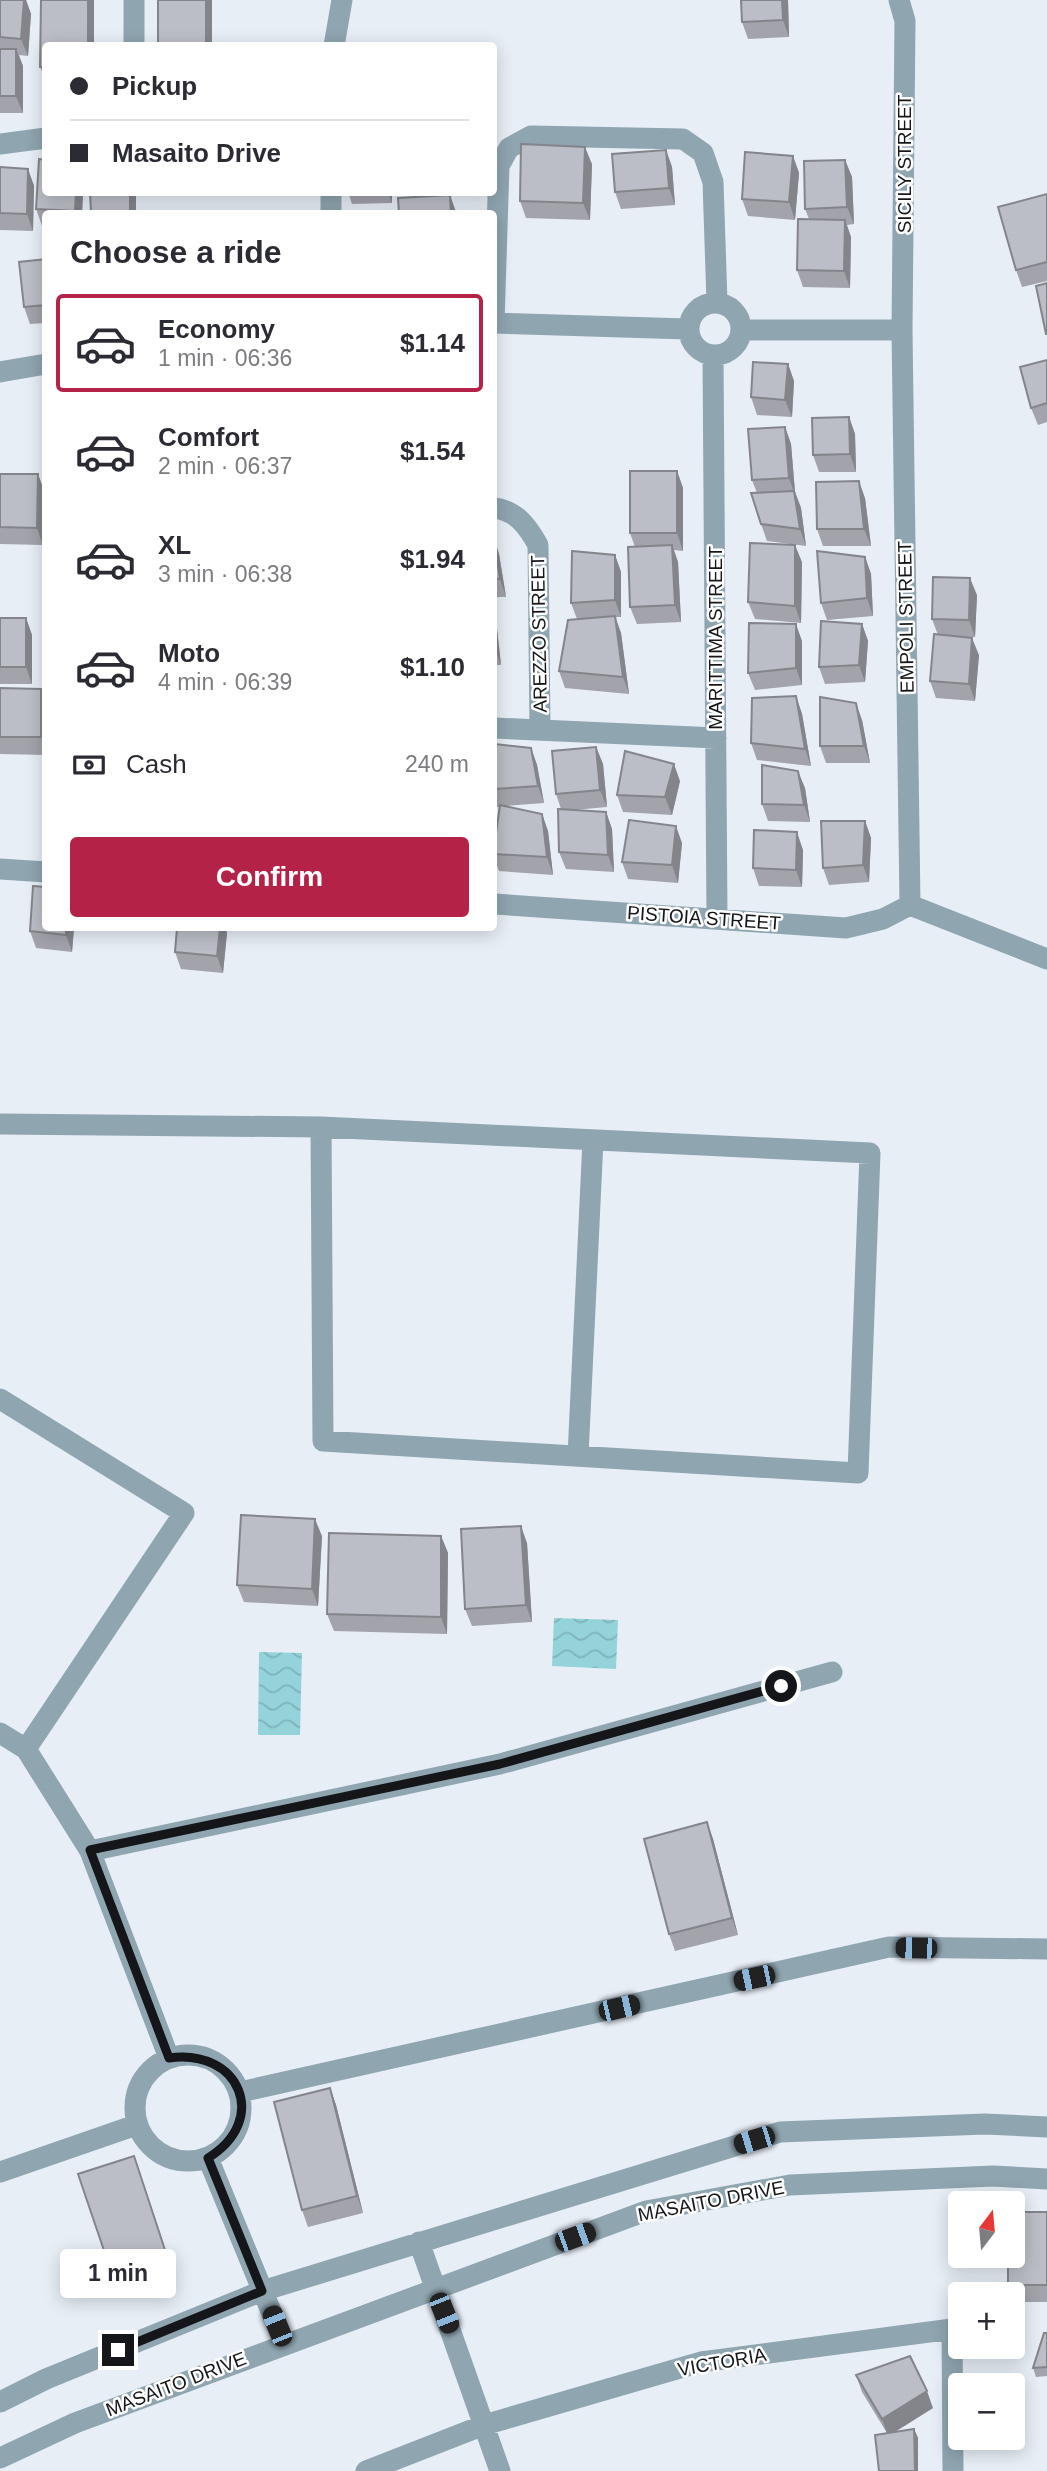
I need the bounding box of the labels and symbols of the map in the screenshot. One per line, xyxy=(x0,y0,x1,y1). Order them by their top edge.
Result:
street label: SICILY STREET xyxy=(894,94,915,233)
street label: EMPOLI STREET xyxy=(894,540,918,693)
street label: MARITTIMA STREET xyxy=(705,546,726,730)
street label: AREZZO STREET xyxy=(527,555,551,713)
street label: PISTOIA STREET xyxy=(627,902,782,934)
route start xyxy=(765,1670,797,1702)
car xyxy=(895,1937,938,1959)
car xyxy=(732,1963,777,1993)
car xyxy=(597,1993,642,2023)
car xyxy=(731,2124,778,2156)
street label: MASAITO DRIVE xyxy=(636,2177,786,2225)
north arrow xyxy=(948,2191,1026,2268)
car xyxy=(552,2220,599,2254)
callout: 1 min xyxy=(60,2248,176,2298)
car xyxy=(427,2290,462,2336)
car xyxy=(260,2303,295,2349)
route end xyxy=(102,2334,134,2366)
street label: VICTORIA xyxy=(676,2344,768,2380)
street label: MASAITO DRIVE xyxy=(103,2348,249,2420)

